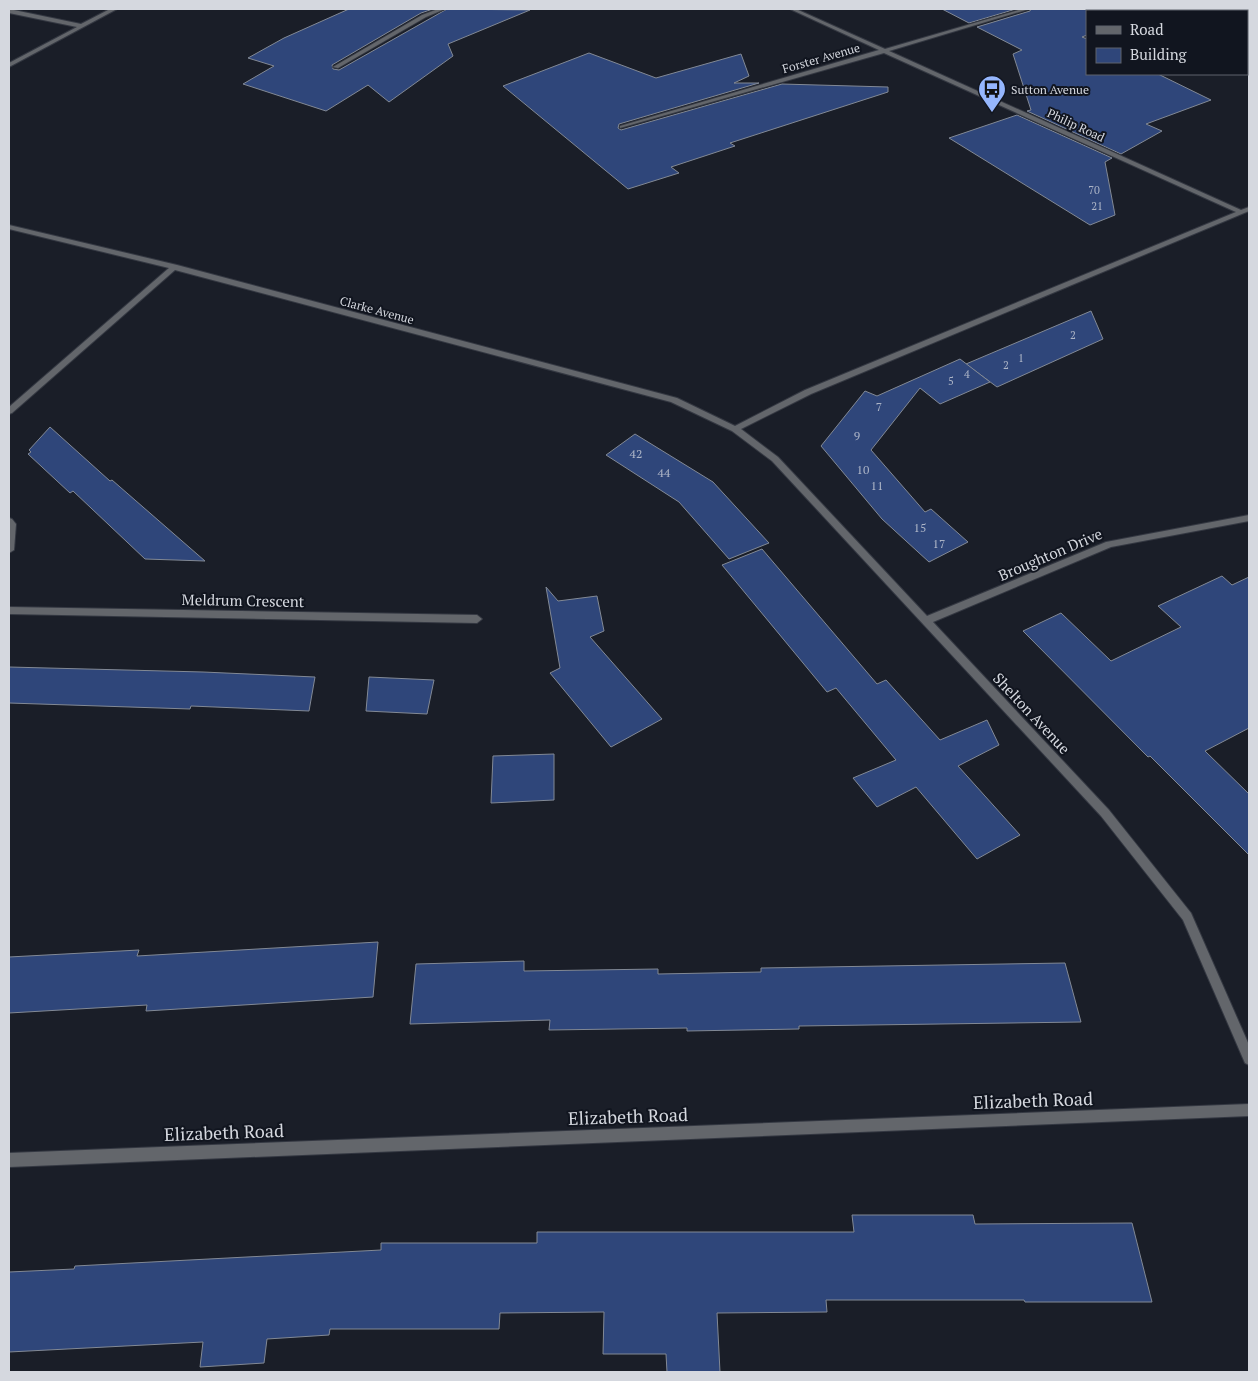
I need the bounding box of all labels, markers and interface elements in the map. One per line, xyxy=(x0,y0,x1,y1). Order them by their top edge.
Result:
legend xyxy=(1086,10,1248,75)
text: Road xyxy=(1130,19,1163,39)
street label: Forster Avenue xyxy=(780,40,862,76)
text: Building xyxy=(1130,44,1188,64)
bus stop icon: Sutton Avenue xyxy=(977,74,1007,113)
place label: Sutton Avenue xyxy=(1011,82,1089,97)
street label: Philip Road xyxy=(1045,105,1107,145)
house number: 70 xyxy=(1088,183,1100,197)
house number: 21 xyxy=(1091,199,1103,213)
street label: Clarke Avenue xyxy=(338,293,416,327)
house number: 2 xyxy=(1070,328,1076,342)
house number: 1 xyxy=(1018,351,1024,365)
house number: 2 xyxy=(1003,358,1009,372)
house number: 4 xyxy=(964,367,970,381)
house number: 5 xyxy=(948,374,954,388)
house number: 7 xyxy=(876,399,882,414)
house number: 9 xyxy=(854,428,860,443)
house number: 42 xyxy=(630,446,642,461)
house number: 10 xyxy=(857,462,869,477)
house number: 44 xyxy=(658,465,671,480)
house number: 11 xyxy=(871,478,883,493)
house number: 15 xyxy=(914,520,926,535)
street label: Broughton Drive xyxy=(995,523,1105,585)
house number: 17 xyxy=(933,536,945,551)
street label: Meldrum Crescent xyxy=(182,589,305,611)
street label: Shelton Avenue xyxy=(989,668,1075,758)
street label: Elizabeth Road xyxy=(973,1086,1093,1114)
street label: Elizabeth Road xyxy=(568,1102,688,1130)
street label: Elizabeth Road xyxy=(164,1118,284,1146)

